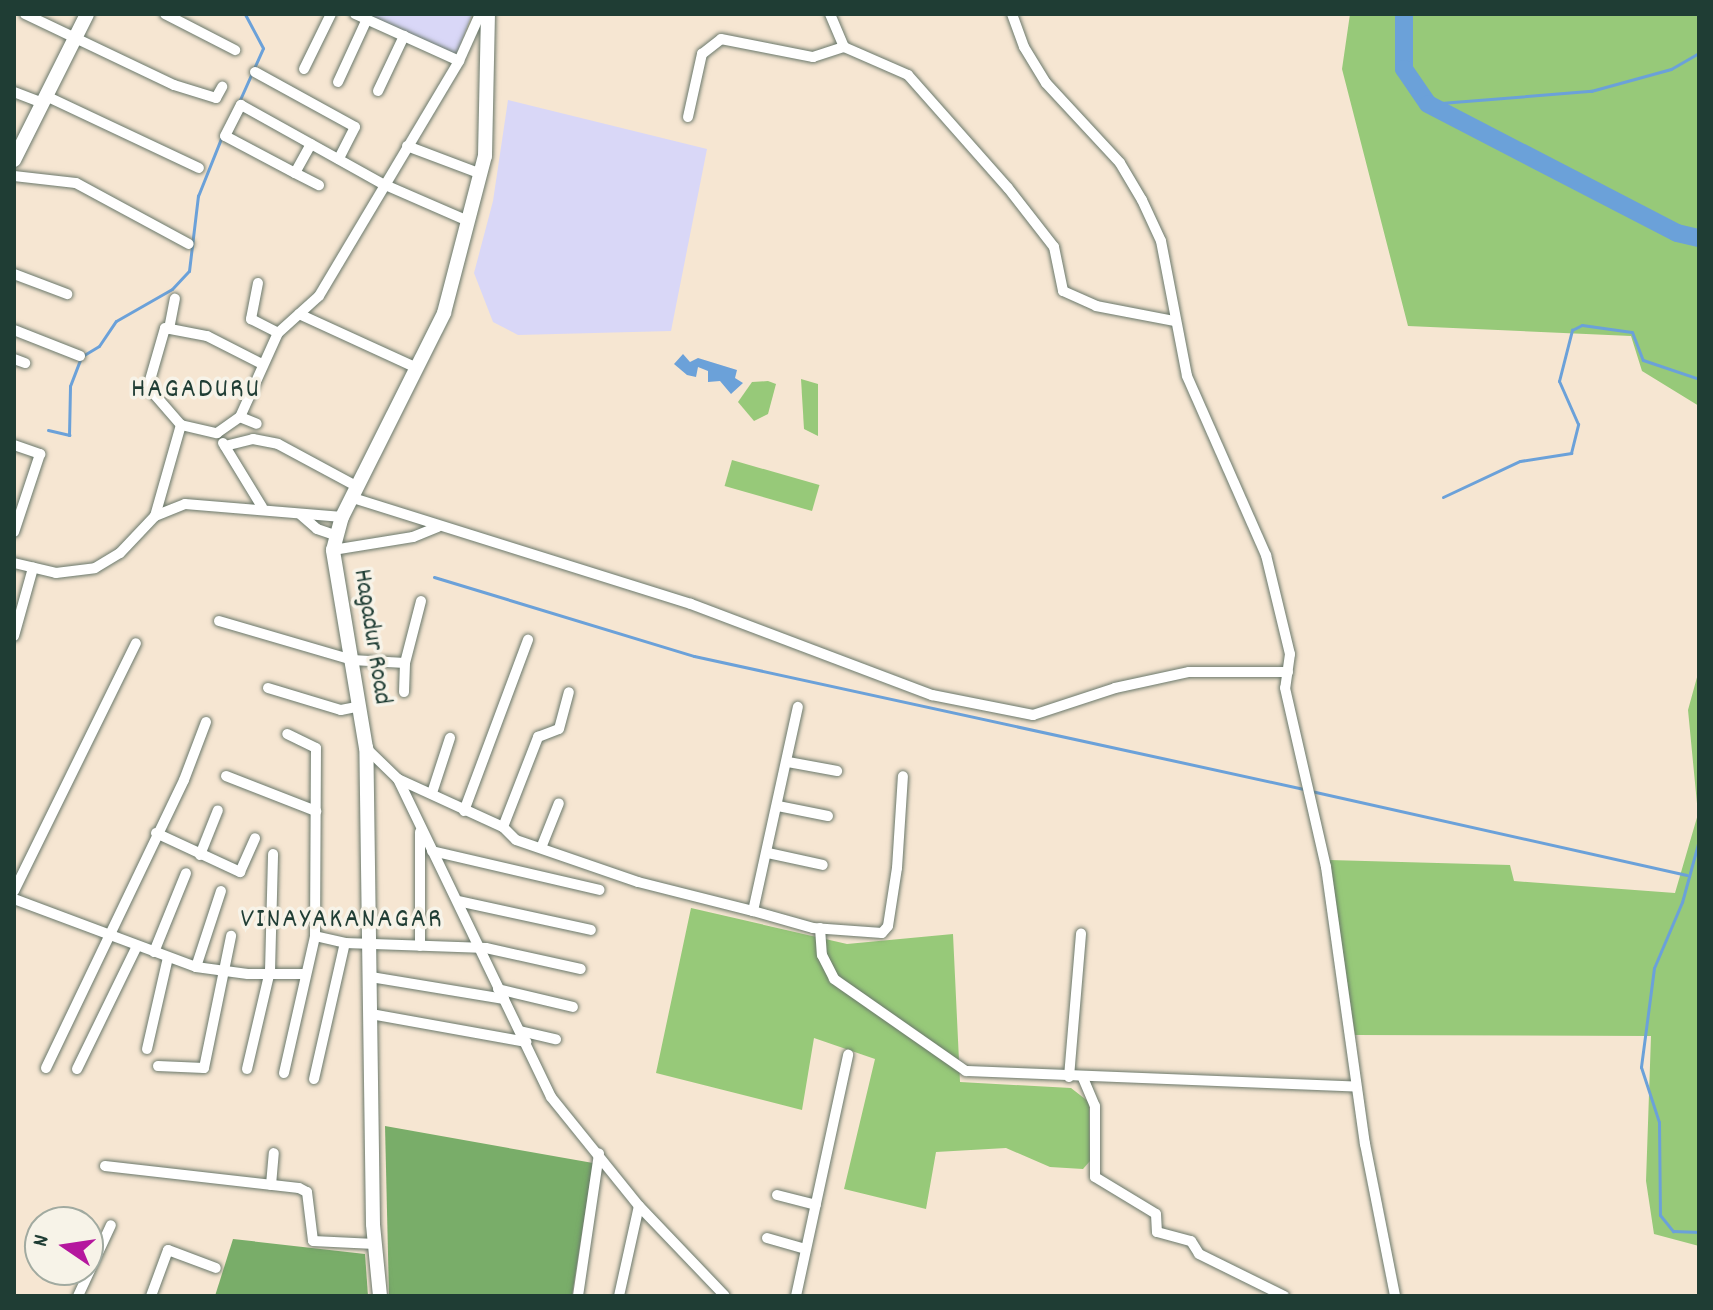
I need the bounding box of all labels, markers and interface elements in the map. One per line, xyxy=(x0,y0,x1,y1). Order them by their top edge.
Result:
district label: HAGADURU xyxy=(131,374,261,408)
street label: Hagadur Road xyxy=(345,567,397,707)
district label: VINAYAKANAGAR xyxy=(240,904,444,938)
north arrow xyxy=(24,1206,104,1286)
text: N xyxy=(26,1232,58,1250)

